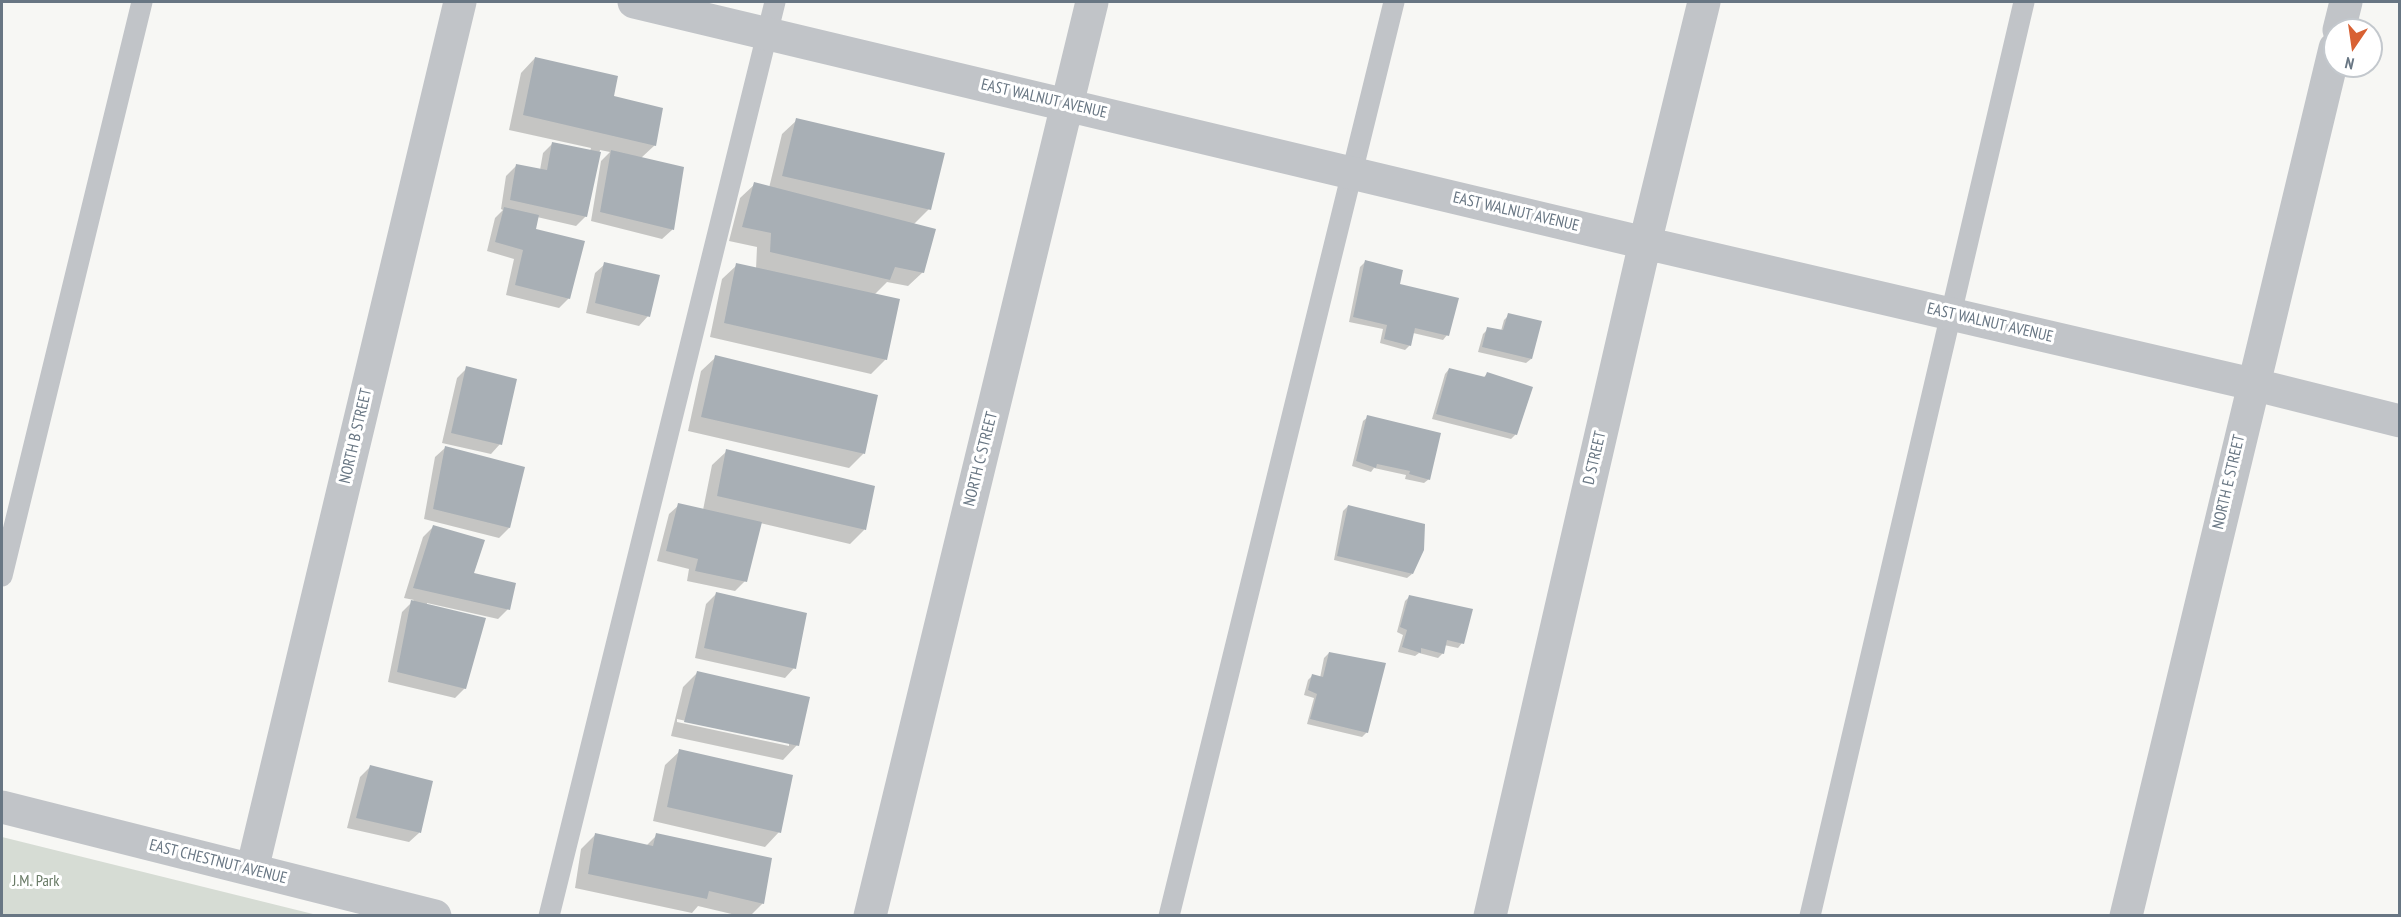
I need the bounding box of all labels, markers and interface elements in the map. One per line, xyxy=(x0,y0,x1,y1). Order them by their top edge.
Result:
north arrow xyxy=(2323,18,2383,78)
text: N xyxy=(2343,53,2356,74)
street label: EAST WALNUT AVENUE xyxy=(979,75,1109,123)
street label: EAST WALNUT AVENUE xyxy=(1451,188,1581,236)
street label: EAST WALNUT AVENUE xyxy=(1925,299,2055,347)
street label: NORTH B STREET xyxy=(336,387,376,485)
street label: NORTH C STREET xyxy=(960,410,1002,508)
street label: D STREET xyxy=(1580,429,1610,487)
street label: NORTH E STREET xyxy=(2209,433,2249,531)
street label: EAST CHESTNUT AVENUE xyxy=(147,836,289,888)
park label: J.M. Park xyxy=(13,871,59,891)

